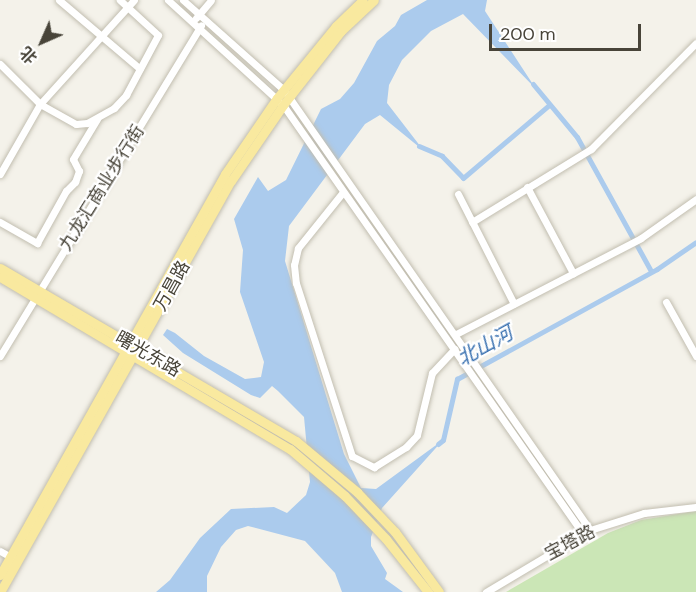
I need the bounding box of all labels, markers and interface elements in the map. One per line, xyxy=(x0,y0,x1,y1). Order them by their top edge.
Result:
north arrow xyxy=(12,12,72,72)
scale bar xyxy=(492,12,644,50)
text: 200 m xyxy=(500,22,556,46)
text: 北 xyxy=(16,42,42,68)
street label: 九龙汇商业步行街 xyxy=(55,121,149,255)
street label: 万昌路 xyxy=(149,257,195,315)
water label: 北山河 xyxy=(453,321,517,371)
street label: 曙光东路 xyxy=(111,327,185,381)
street label: 宝塔路 xyxy=(541,521,599,565)

